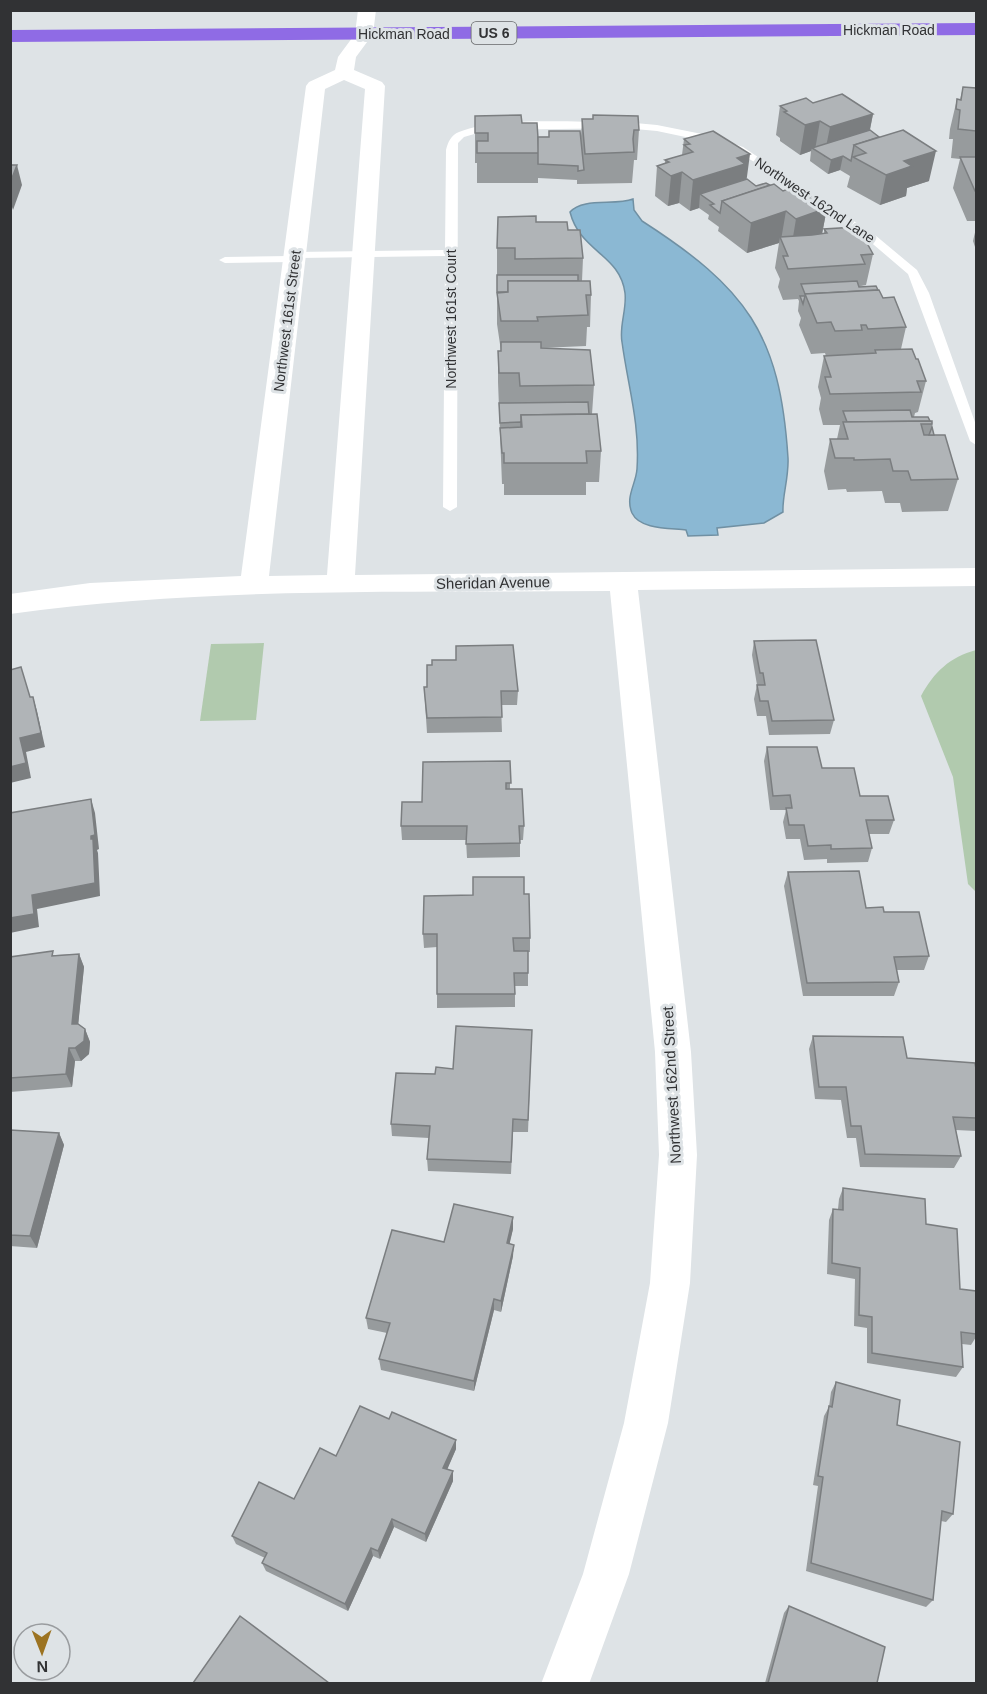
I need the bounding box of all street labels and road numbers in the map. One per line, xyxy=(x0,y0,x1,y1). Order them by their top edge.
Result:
road number: US 6 xyxy=(472,22,516,44)
street label: Hickman Road xyxy=(843,22,935,38)
street label: Hickman Road xyxy=(358,26,450,42)
street label: Northwest 162nd Lane xyxy=(752,154,878,246)
street label: Northwest 161st Street xyxy=(270,249,304,393)
street label: Northwest 161st Court xyxy=(443,249,459,389)
street label: Sheridan Avenue xyxy=(436,573,550,592)
street label: Northwest 162nd Street xyxy=(659,1005,684,1164)

